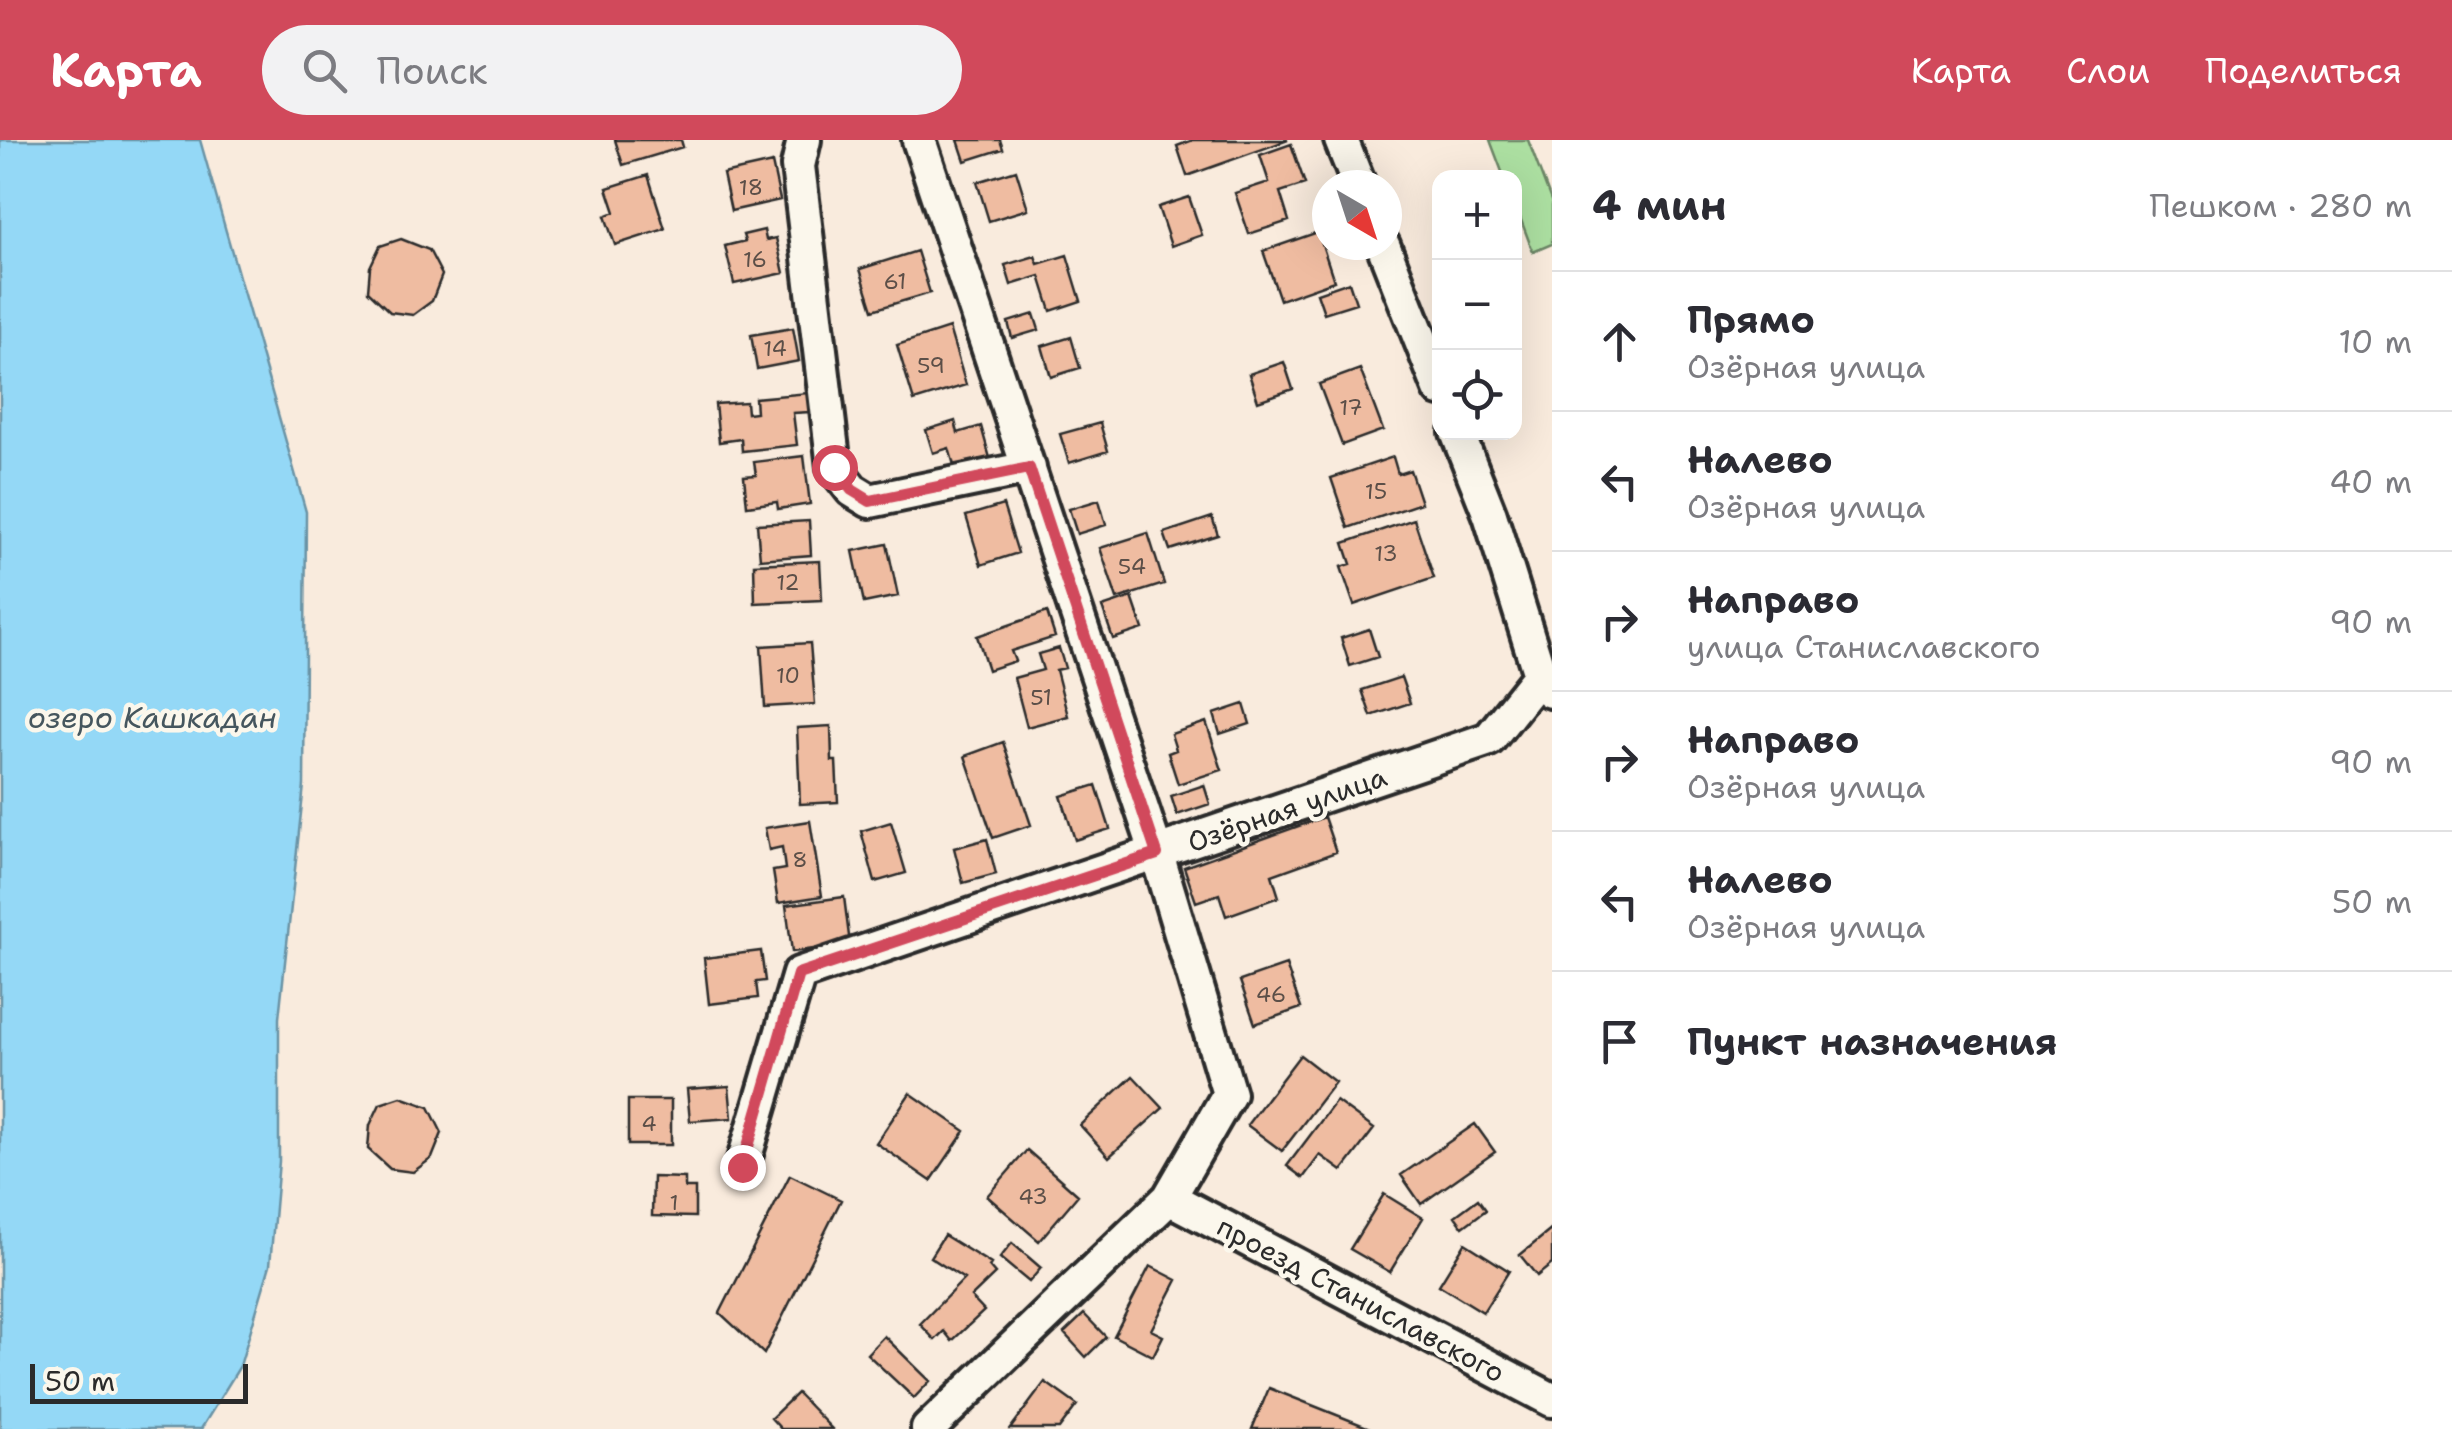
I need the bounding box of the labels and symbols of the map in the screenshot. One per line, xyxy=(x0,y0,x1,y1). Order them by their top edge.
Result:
north arrow xyxy=(1312,170,1402,260)
house number: 18 xyxy=(739,173,763,202)
house number: 16 xyxy=(743,245,767,274)
house number: 61 xyxy=(884,267,906,296)
house number: 14 xyxy=(763,334,787,363)
house number: 59 xyxy=(917,351,945,380)
house number: 17 xyxy=(1339,393,1363,422)
route start xyxy=(812,445,858,491)
house number: 15 xyxy=(1365,477,1387,506)
house number: 13 xyxy=(1374,539,1398,568)
house number: 54 xyxy=(1118,552,1146,581)
house number: 12 xyxy=(776,568,800,597)
house number: 10 xyxy=(776,661,800,690)
house number: 51 xyxy=(1030,683,1052,712)
water label: озеро Кашкадан xyxy=(28,697,276,738)
street label: Озёрная улица xyxy=(1182,757,1392,861)
house number: 8 xyxy=(792,845,808,874)
house number: 46 xyxy=(1256,980,1286,1009)
house number: 4 xyxy=(641,1109,657,1138)
route end xyxy=(720,1145,766,1191)
house number: 43 xyxy=(1018,1182,1048,1211)
house number: 1 xyxy=(669,1188,679,1217)
street label: проезд Станиславского xyxy=(1210,1207,1512,1391)
scale bar xyxy=(30,1359,248,1404)

